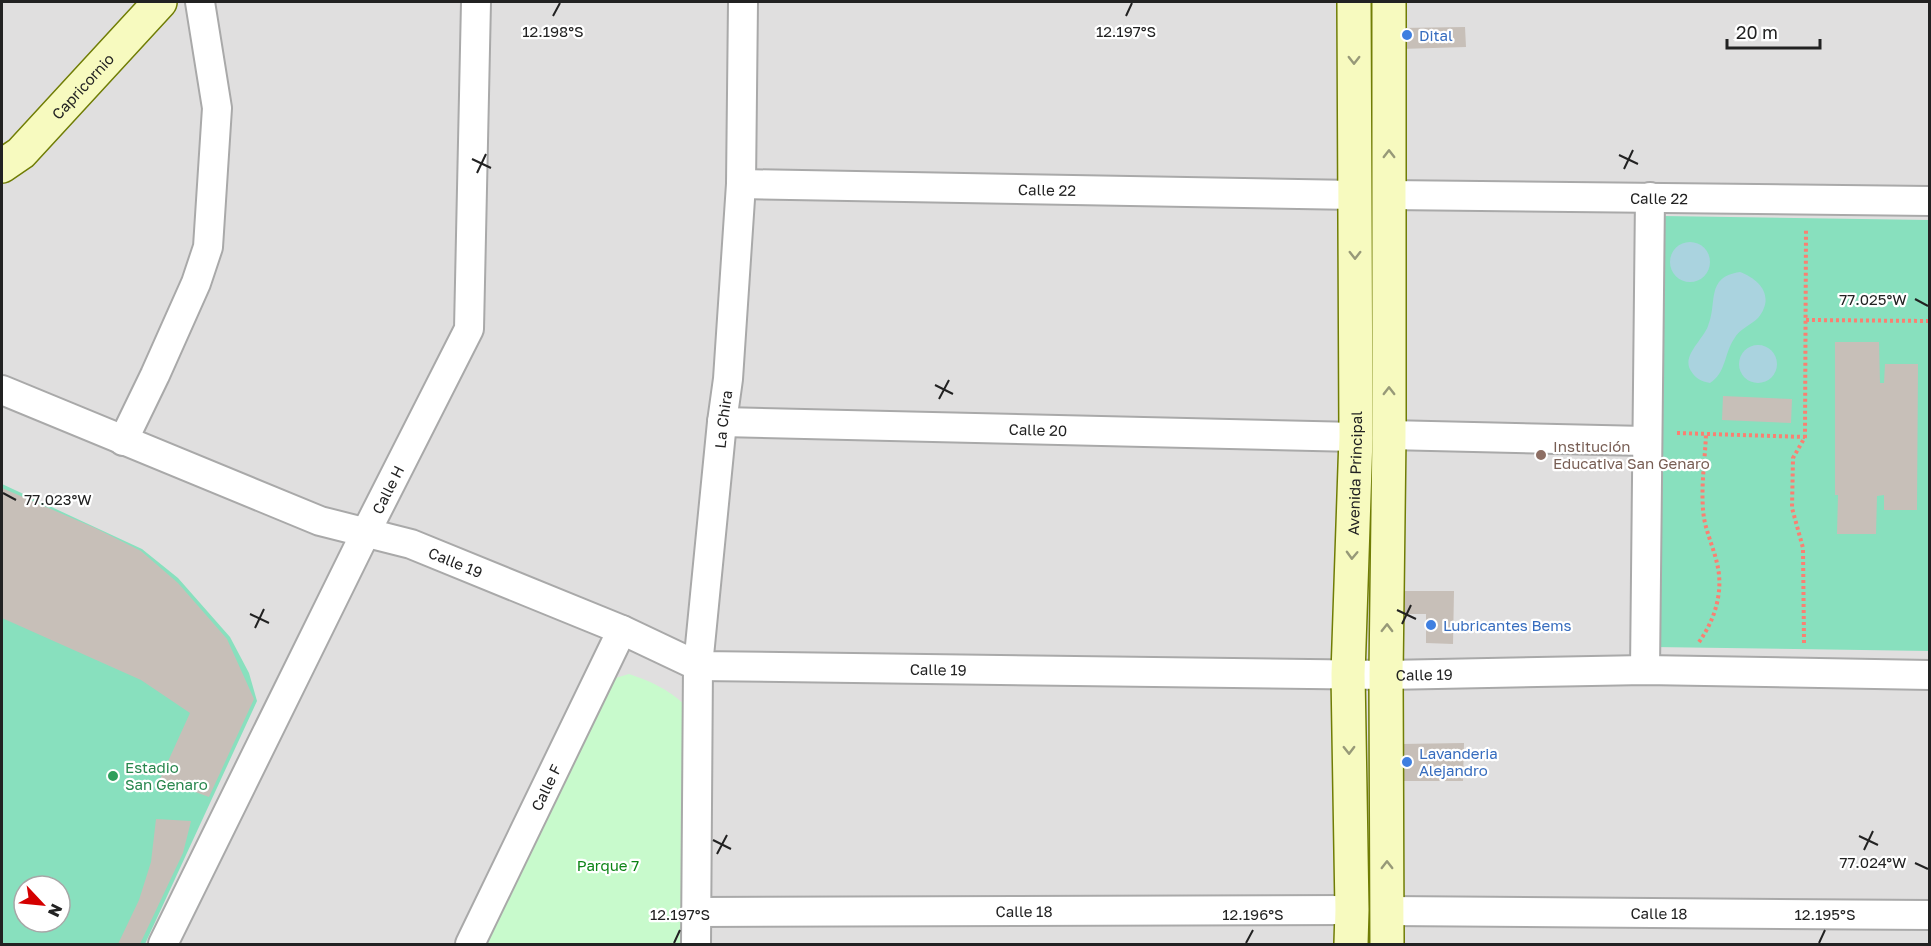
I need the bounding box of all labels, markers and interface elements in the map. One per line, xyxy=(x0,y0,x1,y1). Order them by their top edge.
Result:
scale bar xyxy=(1727,12,1820,50)
text: 20 m xyxy=(1736,21,1778,43)
text: 12.198°S xyxy=(522,22,584,40)
text: 12.197°S xyxy=(1096,22,1156,40)
place label: Dital xyxy=(1419,26,1453,44)
marker: Dital xyxy=(1400,28,1414,42)
street label: Capricornio xyxy=(48,49,117,123)
one-way arrow xyxy=(1348,55,1360,64)
one-way arrow xyxy=(1383,150,1395,159)
street label: Calle 22 xyxy=(1018,180,1076,199)
street label: Calle 22 xyxy=(1630,189,1688,207)
one-way arrow xyxy=(1349,250,1361,259)
text: 77.025°W xyxy=(1839,290,1907,308)
one-way arrow xyxy=(1383,387,1395,396)
street label: La Chira xyxy=(710,389,735,449)
street label: Avenida Principal xyxy=(1344,411,1365,536)
street label: Calle 20 xyxy=(1008,420,1067,439)
place label: Institución Educativa San Genaro xyxy=(1553,437,1710,472)
marker: Institución Educativa San Genaro xyxy=(1534,448,1548,462)
street label: Calle H xyxy=(368,462,407,517)
text: 77.023°W xyxy=(24,490,92,508)
street label: Calle 19 xyxy=(426,543,485,581)
one-way arrow xyxy=(1345,550,1358,559)
place label: Lubricantes Bems xyxy=(1443,616,1572,634)
marker: Lubricantes Bems xyxy=(1424,618,1438,632)
one-way arrow xyxy=(1381,624,1393,633)
street label: Calle 19 xyxy=(910,660,967,679)
street label: Calle 19 xyxy=(1396,665,1453,684)
place label: Lavanderia Alejandro xyxy=(1419,744,1498,779)
one-way arrow xyxy=(1343,745,1355,754)
marker: Lavanderia Alejandro xyxy=(1400,755,1414,769)
place label: Estadio San Genaro xyxy=(125,758,208,793)
street label: Calle F xyxy=(527,761,565,814)
marker: Estadio San Genaro xyxy=(106,769,120,783)
text: 77.024°W xyxy=(1839,853,1907,871)
park label: Parque 7 xyxy=(577,856,639,874)
one-way arrow xyxy=(1381,861,1393,870)
north arrow xyxy=(12,874,72,934)
text: N xyxy=(44,901,67,920)
street label: Calle 18 xyxy=(995,902,1053,920)
street label: Calle 18 xyxy=(1630,904,1688,922)
text: 12.197°S xyxy=(650,905,710,923)
text: 12.196°S xyxy=(1222,905,1284,923)
text: 12.195°S xyxy=(1795,905,1855,923)

